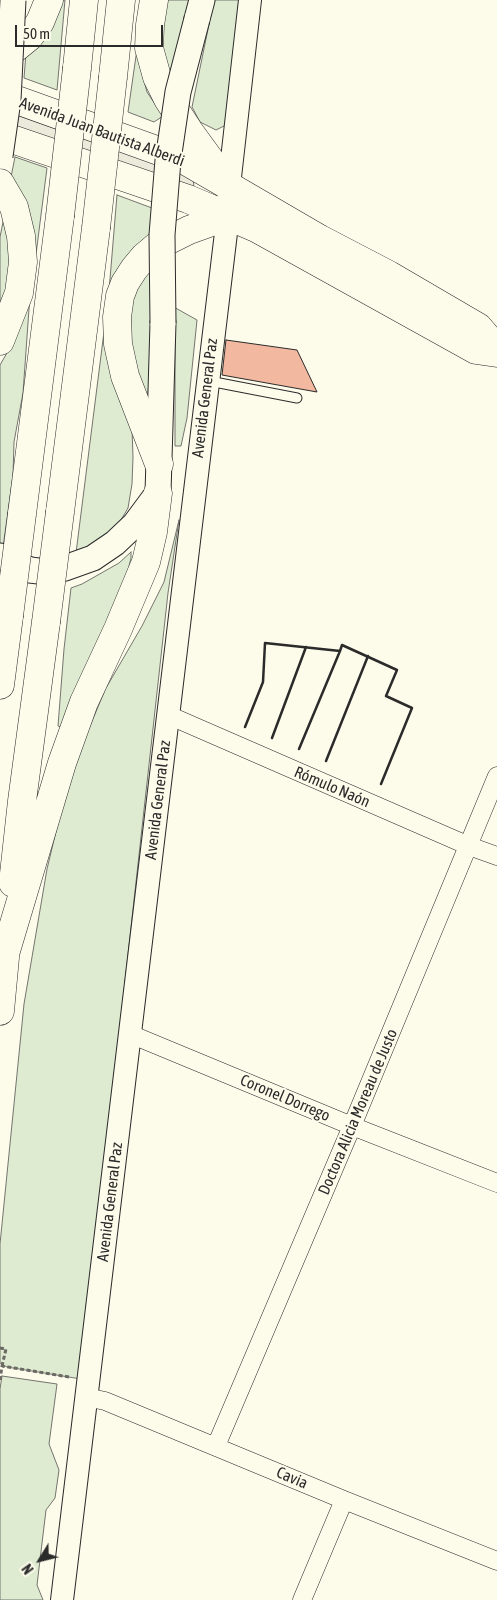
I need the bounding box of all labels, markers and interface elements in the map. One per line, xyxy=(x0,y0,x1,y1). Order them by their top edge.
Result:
scale bar xyxy=(18,15,165,47)
text: 50 m xyxy=(23,25,50,42)
street label: Avenida Juan Bautista Alberdi xyxy=(17,93,187,171)
street label: Avenida General Paz xyxy=(188,337,222,459)
street label: Avenida General Paz xyxy=(141,739,175,861)
street label: Rómulo Naón xyxy=(291,762,373,812)
street label: Doctora Alicia Moreau de Justo xyxy=(314,1026,402,1198)
street label: Coronel Dorrego xyxy=(237,1070,333,1126)
street label: Avenida General Paz xyxy=(93,1141,127,1263)
street label: Cavia xyxy=(273,1463,311,1493)
north arrow xyxy=(15,1535,65,1585)
text: N xyxy=(19,1561,37,1577)

